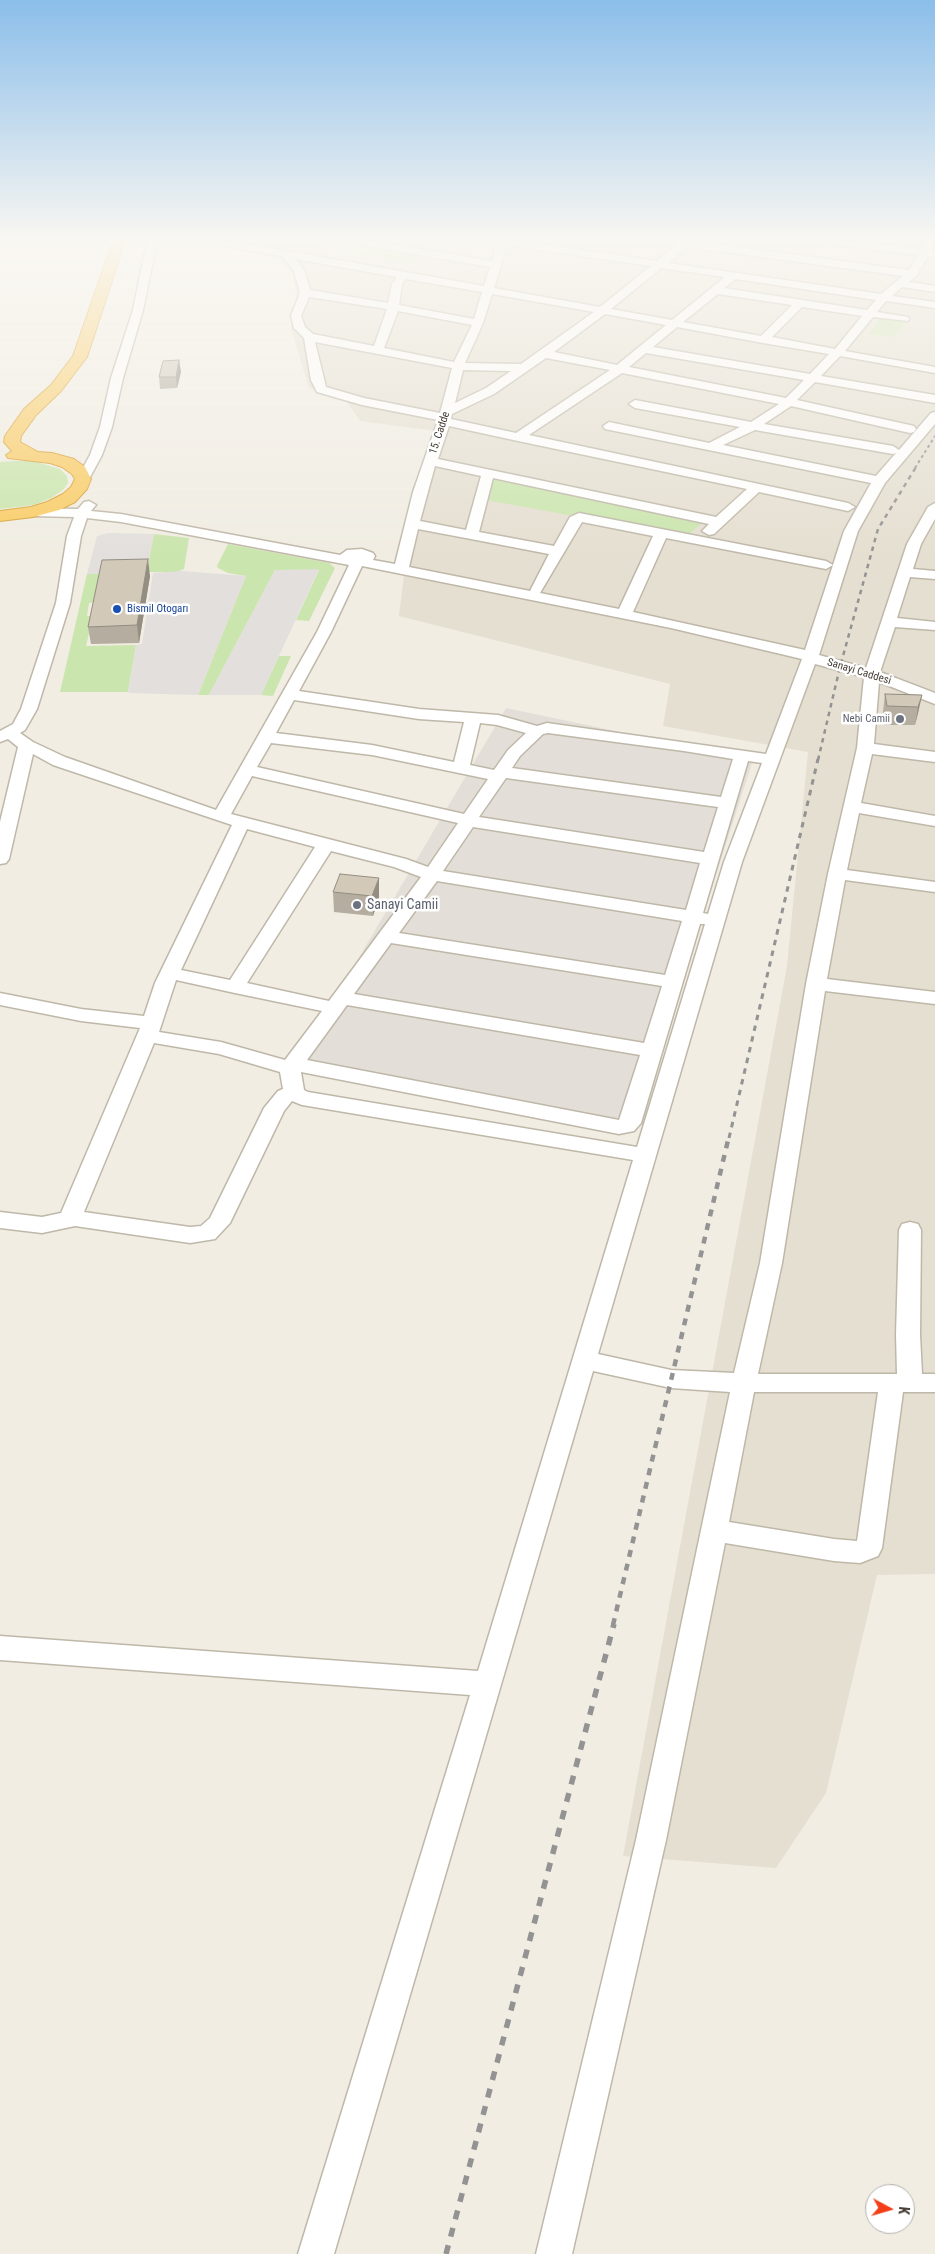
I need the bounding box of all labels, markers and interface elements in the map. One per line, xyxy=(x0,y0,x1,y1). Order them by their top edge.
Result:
street label: 15. Cadde xyxy=(427,410,453,456)
place label: Bismil Otogarı xyxy=(127,602,188,616)
marker: Bismil Otogarı xyxy=(111,603,123,615)
street label: Sanayi Caddesi xyxy=(825,656,893,688)
place label: Nebi Camii xyxy=(843,712,890,726)
marker: Nebi Camii xyxy=(894,713,906,725)
place label: Sanayi Camii xyxy=(367,897,438,913)
marker: Sanayi Camii xyxy=(351,899,363,911)
north arrow xyxy=(865,2184,915,2234)
text: K xyxy=(896,2206,912,2215)

